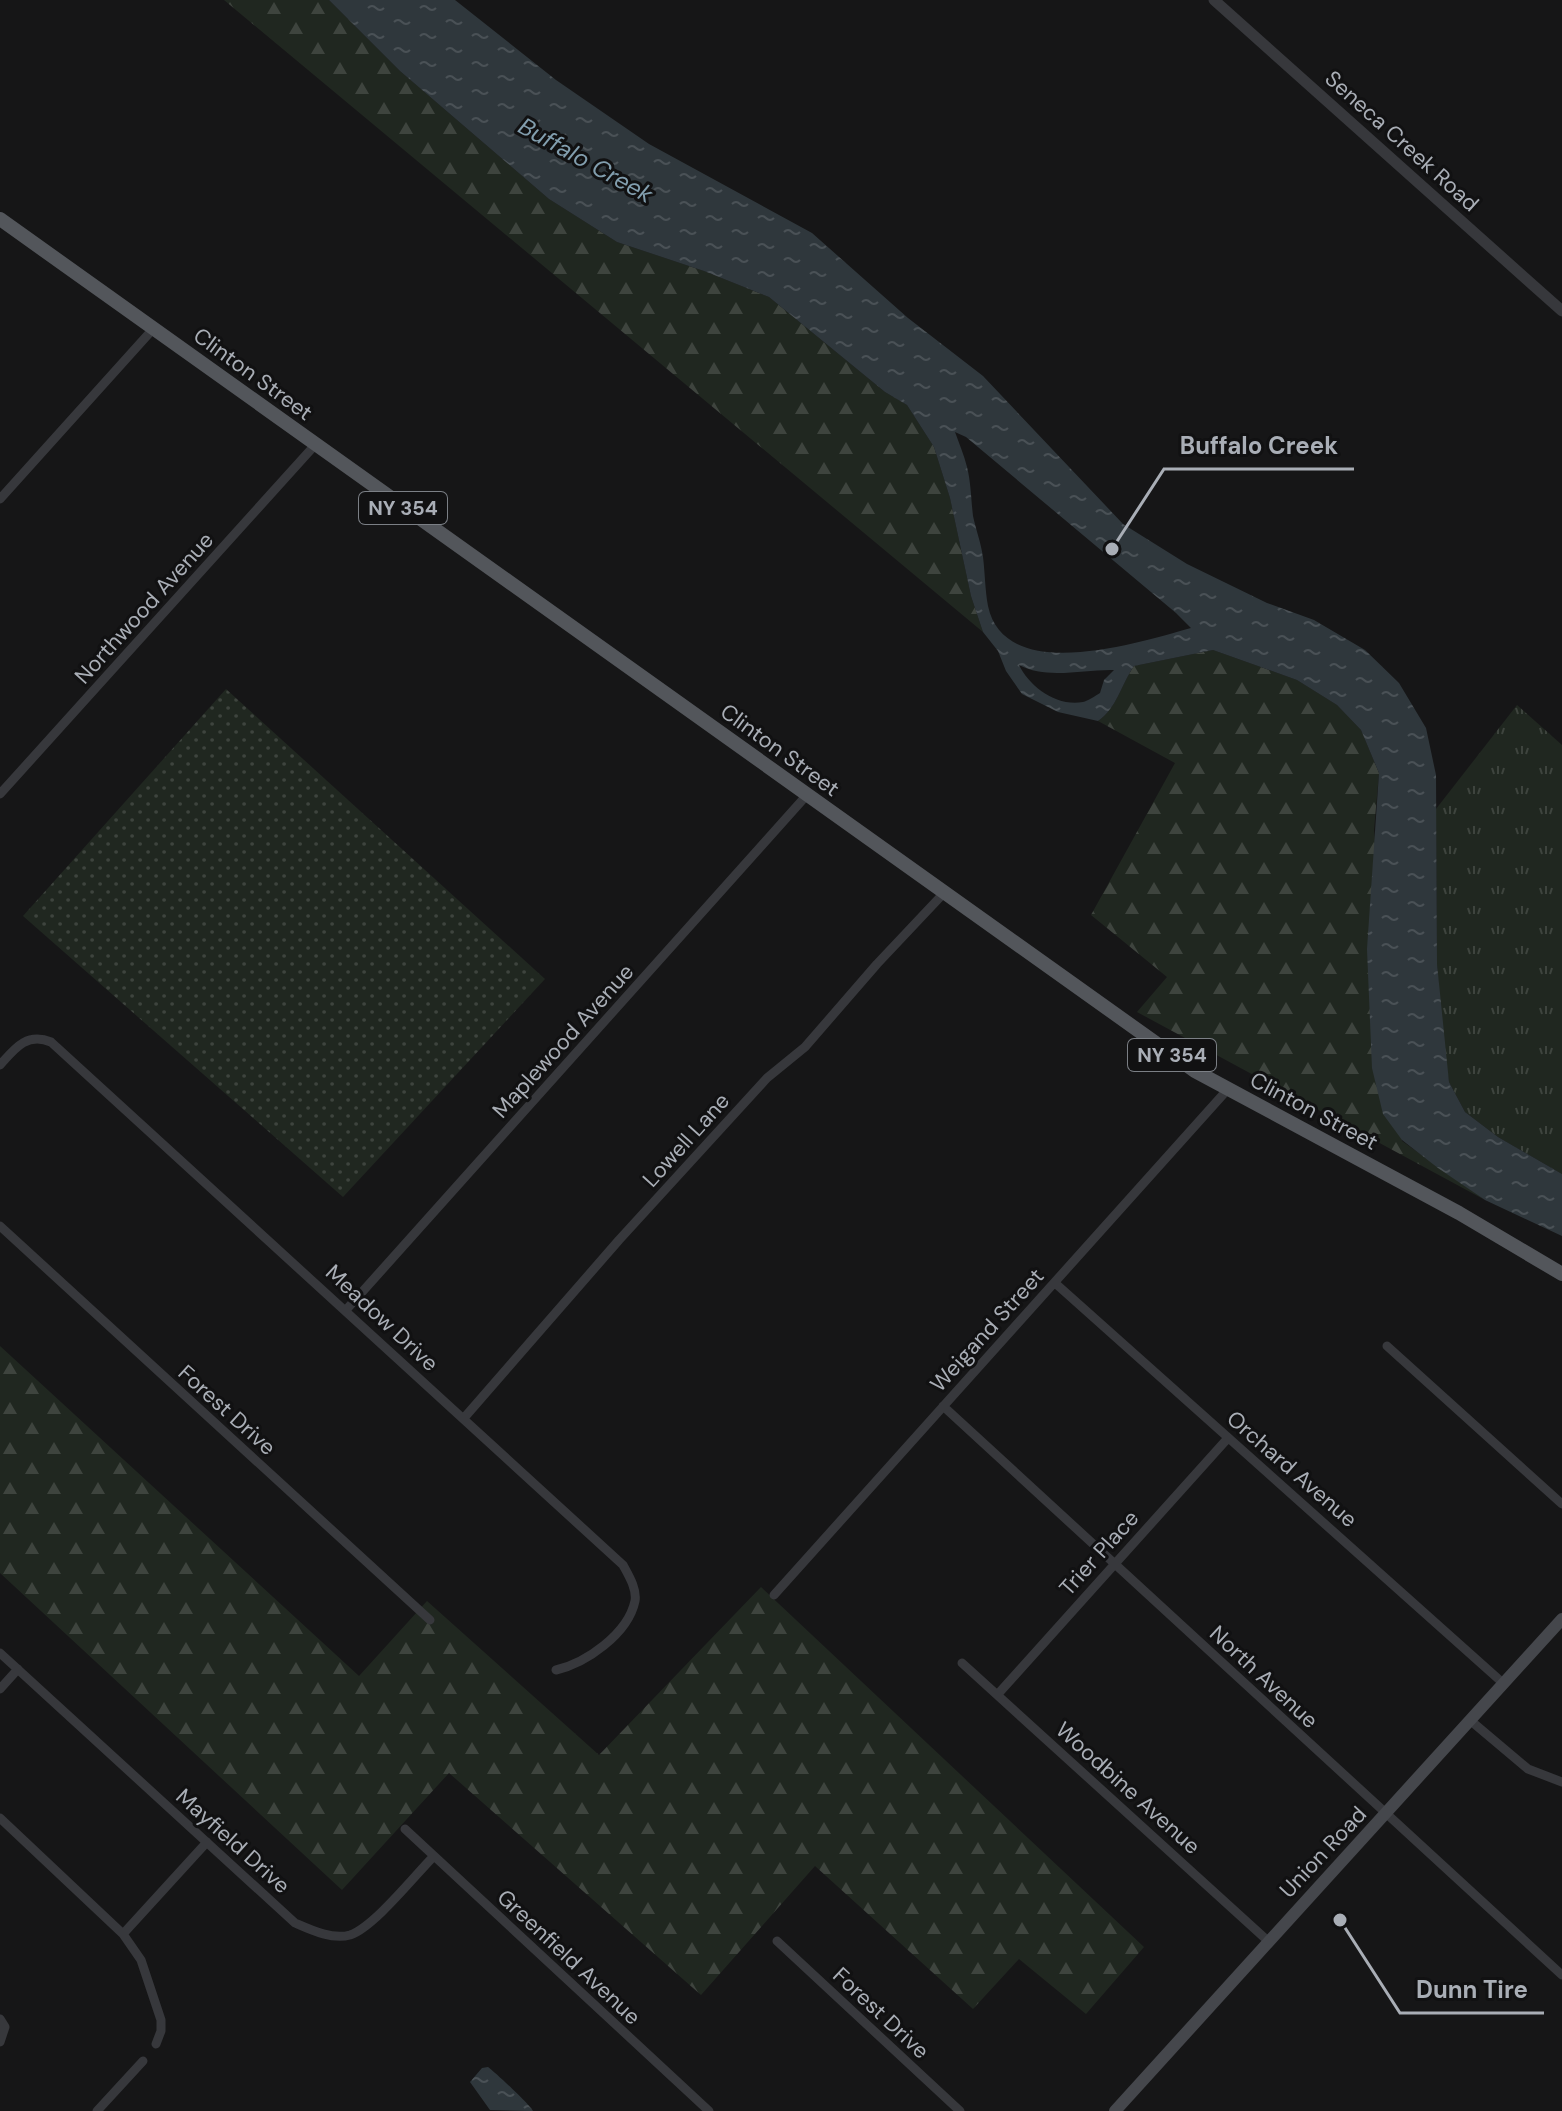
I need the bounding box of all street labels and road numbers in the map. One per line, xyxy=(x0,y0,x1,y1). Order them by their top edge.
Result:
street label: Seneca Creek Road xyxy=(1319,64,1485,218)
street label: Clinton Street xyxy=(188,321,318,427)
road number: NY 354 xyxy=(359,492,447,524)
street label: Northwood Avenue xyxy=(68,526,220,690)
street label: Clinton Street xyxy=(715,697,845,803)
street label: Maplewood Avenue xyxy=(486,958,640,1124)
road number: NY 354 xyxy=(1128,1039,1216,1071)
street label: Clinton Street xyxy=(1245,1065,1383,1157)
street label: Lowell Lane xyxy=(636,1087,736,1193)
street label: Meadow Drive xyxy=(319,1258,445,1378)
street label: Weigand Street xyxy=(924,1262,1050,1398)
street label: Forest Drive xyxy=(172,1359,282,1461)
street label: Orchard Avenue xyxy=(1221,1404,1363,1534)
street label: Trier Place xyxy=(1053,1504,1145,1602)
street label: North Avenue xyxy=(1204,1619,1324,1735)
street label: Woodbine Avenue xyxy=(1050,1715,1206,1861)
street label: Mayfield Drive xyxy=(170,1782,296,1900)
street label: Union Road xyxy=(1273,1800,1373,1904)
street label: Greenfield Avenue xyxy=(491,1883,647,2031)
street label: Forest Drive xyxy=(827,1961,935,2065)

